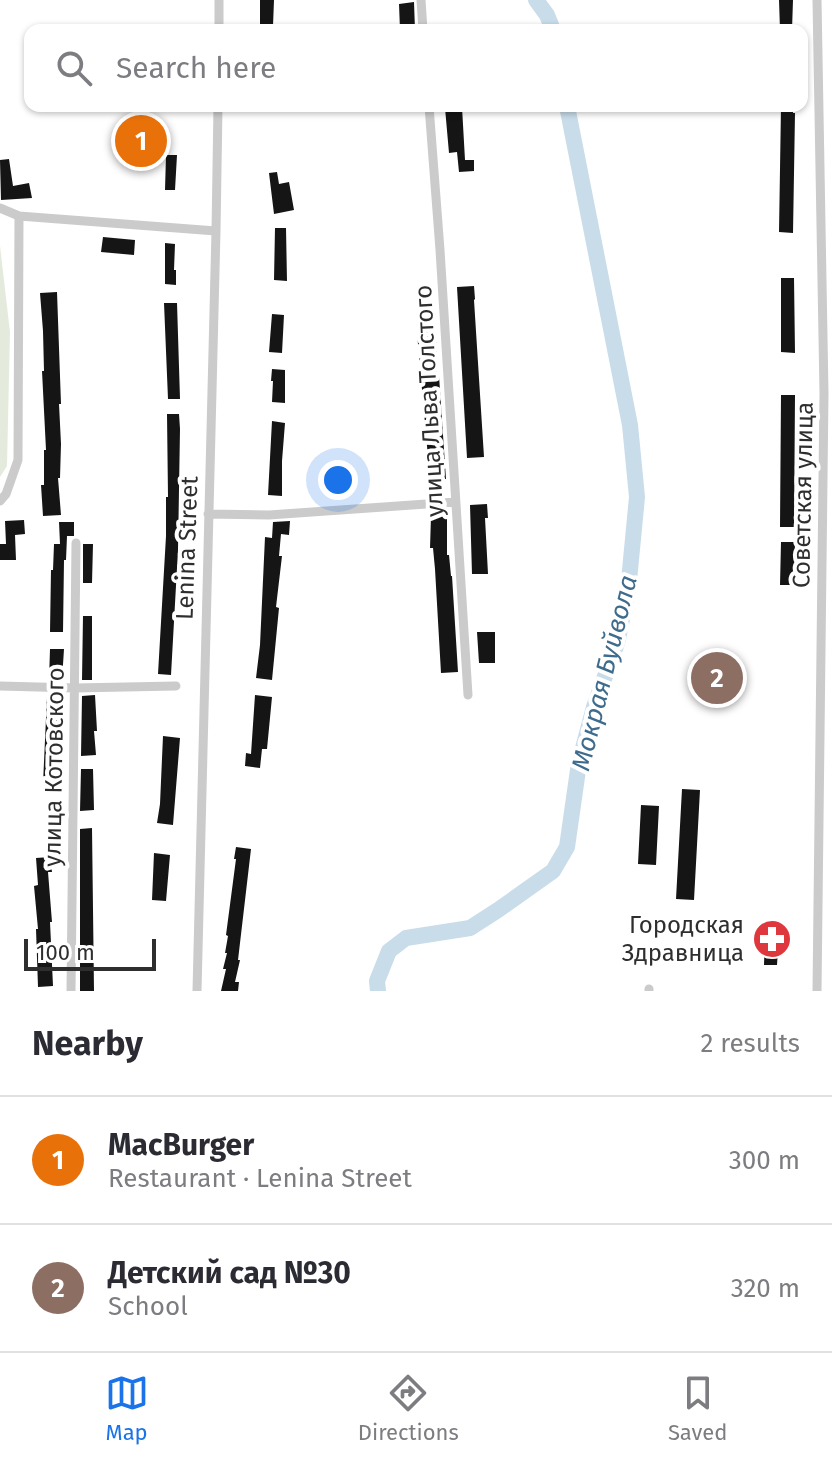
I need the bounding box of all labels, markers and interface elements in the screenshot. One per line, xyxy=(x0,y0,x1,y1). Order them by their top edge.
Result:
search box xyxy=(24,24,808,112)
icon: search xyxy=(52,46,96,90)
text: Search here xyxy=(116,50,276,86)
pin: 1 xyxy=(115,111,167,171)
street label: улица Льва Толстого xyxy=(409,284,449,518)
street label: Советская улица xyxy=(787,402,819,588)
your location xyxy=(318,460,358,500)
street label: Lenina Street xyxy=(170,475,204,620)
water label: Мокрая Буйвола xyxy=(565,572,644,774)
pin: 2 xyxy=(691,648,743,708)
street label: улица Котовского xyxy=(38,667,70,867)
place label: Городская Здравница xyxy=(622,911,744,967)
pharmacy icon: Городская Здравница xyxy=(751,918,793,960)
scale bar xyxy=(24,935,156,971)
text: 100 m xyxy=(36,939,95,966)
text: Nearby xyxy=(32,1023,143,1064)
text: 2 results xyxy=(700,1028,800,1059)
text: MacBurger xyxy=(108,1127,254,1163)
text: 1 xyxy=(52,1145,64,1176)
text: 300 m xyxy=(729,1145,800,1176)
text: Restaurant · Lenina Street xyxy=(108,1163,412,1194)
text: Детский сад №30 xyxy=(108,1255,351,1291)
text: 2 xyxy=(51,1273,65,1304)
text: 320 m xyxy=(731,1273,800,1304)
text: School xyxy=(108,1291,188,1322)
tab: Map xyxy=(105,1371,149,1446)
tab: Directions xyxy=(358,1371,459,1446)
tab: Saved xyxy=(668,1371,727,1446)

